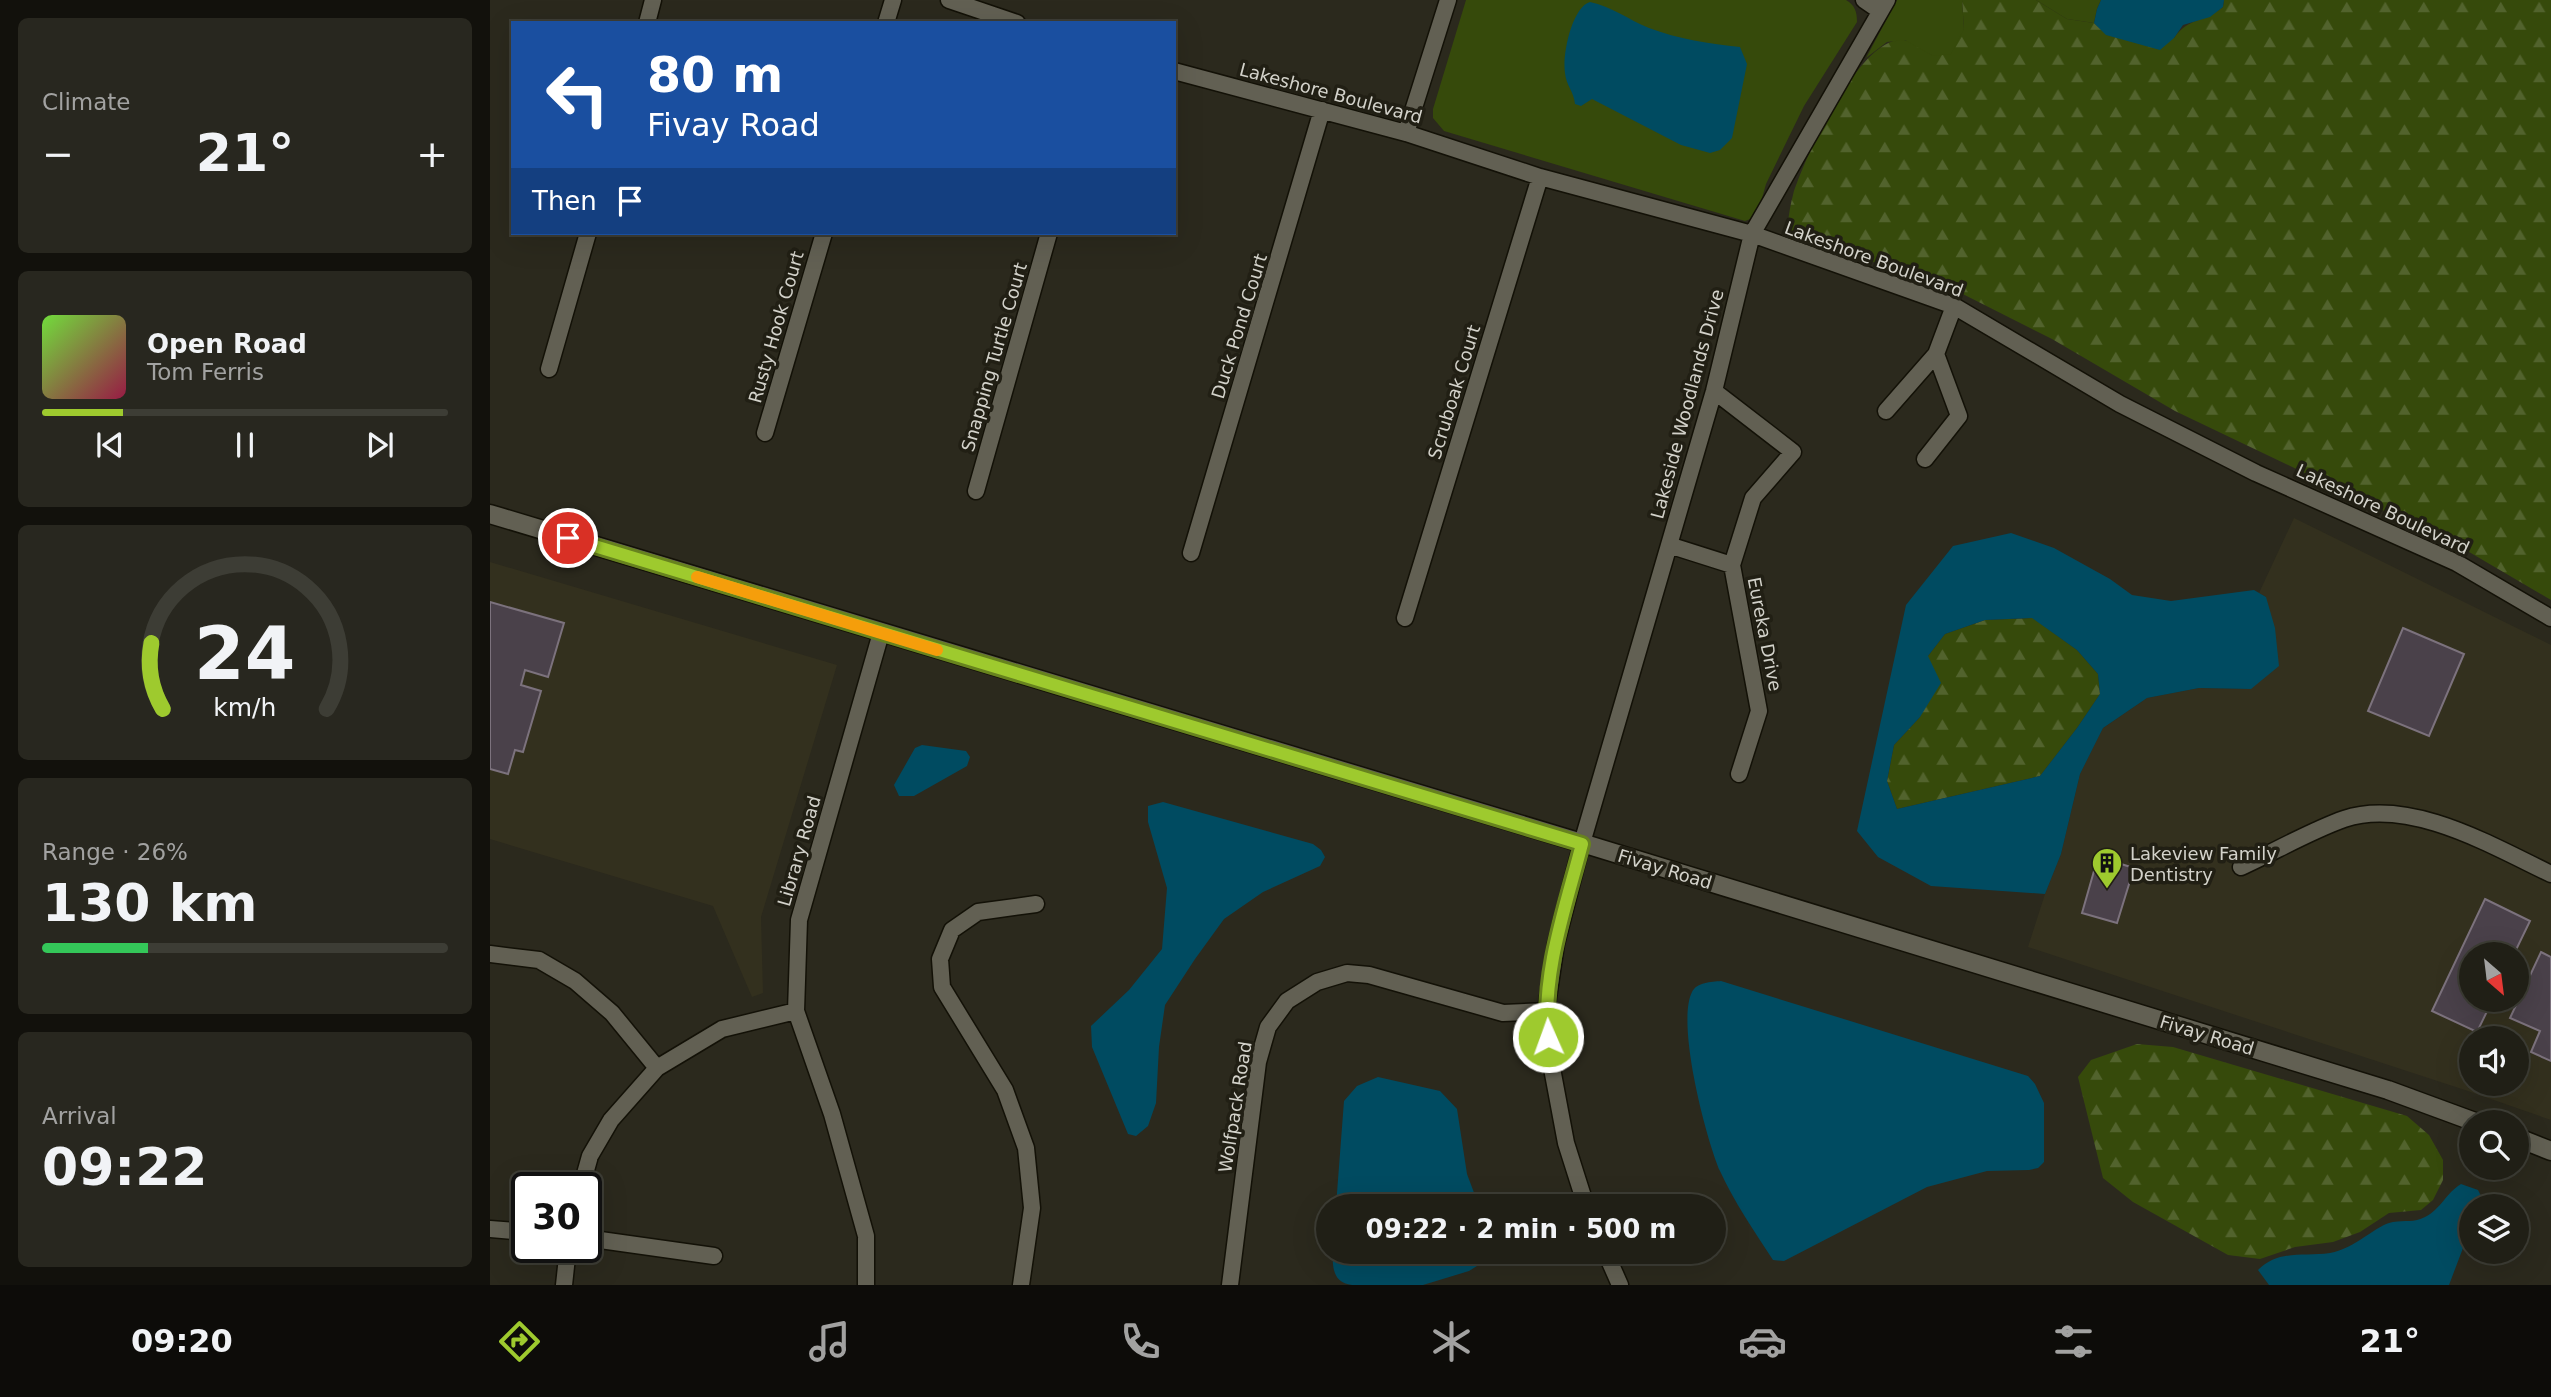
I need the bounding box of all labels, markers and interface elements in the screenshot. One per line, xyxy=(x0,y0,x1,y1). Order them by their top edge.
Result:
text: 80 m xyxy=(647,47,783,104)
icon: left xyxy=(532,49,623,140)
street label: Lakeshore Boulevard xyxy=(1237,58,1425,128)
text: Climate xyxy=(42,89,131,115)
text: Fivay Road xyxy=(647,106,820,144)
text: 21° xyxy=(196,123,294,183)
text: − xyxy=(42,132,74,176)
text: + xyxy=(416,132,448,176)
icon: arrive xyxy=(611,182,649,220)
text: Then xyxy=(532,186,597,216)
street label: Lakeshore Boulevard xyxy=(1782,217,1966,301)
street label: Rusty Hook Court xyxy=(744,249,808,405)
street label: Duck Pond Court xyxy=(1207,251,1271,401)
street label: Snapping Turtle Court xyxy=(957,260,1031,454)
street label: Lakeside Woodlands Drive xyxy=(1646,287,1728,521)
street label: Scruboak Court xyxy=(1424,322,1484,462)
text: Open Road xyxy=(147,329,307,359)
text: Tom Ferris xyxy=(147,359,264,385)
icon: previous xyxy=(91,426,129,464)
icon: pause xyxy=(226,426,264,464)
icon: next xyxy=(361,426,399,464)
street label: Lakeshore Boulevard xyxy=(2293,460,2473,558)
pin xyxy=(538,508,598,568)
icon: arrive xyxy=(549,519,587,557)
street label: Eureka Drive xyxy=(1744,575,1786,693)
text: 24 xyxy=(194,611,296,696)
text: km/h xyxy=(213,692,277,721)
street label: Library Road xyxy=(773,793,825,909)
text: Range · 26% xyxy=(42,839,188,865)
place label: Lakeview Family Dentistry xyxy=(2130,843,2277,885)
street label: Fivay Road xyxy=(1615,845,1715,893)
building icon: Lakeview Family Dentistry xyxy=(2090,846,2124,890)
text: 130 km xyxy=(42,873,257,933)
north arrow xyxy=(2459,942,2529,1012)
map controls xyxy=(2459,942,2529,1264)
position arrow xyxy=(1511,1000,1585,1074)
street label: Fivay Road xyxy=(2157,1011,2257,1059)
button: sound xyxy=(2459,1026,2529,1096)
street label: Wolfpack Road xyxy=(1214,1040,1256,1174)
text: Arrival xyxy=(42,1103,117,1129)
button: search xyxy=(2459,1110,2529,1180)
text: 09:22 xyxy=(42,1137,208,1197)
speed limit sign: 30 xyxy=(511,1172,602,1263)
button: layers xyxy=(2459,1194,2529,1264)
text: 09:22 · 2 min · 500 m xyxy=(1366,1214,1676,1244)
icon: directions xyxy=(495,1317,544,1366)
icon: music xyxy=(805,1317,854,1366)
icon: phone xyxy=(1116,1317,1165,1366)
icon: climate xyxy=(1427,1317,1476,1366)
icon: car xyxy=(1738,1317,1787,1366)
icon: filters xyxy=(2049,1317,2098,1366)
text: 09:20 xyxy=(131,1322,233,1360)
text: 21° xyxy=(2359,1322,2420,1360)

